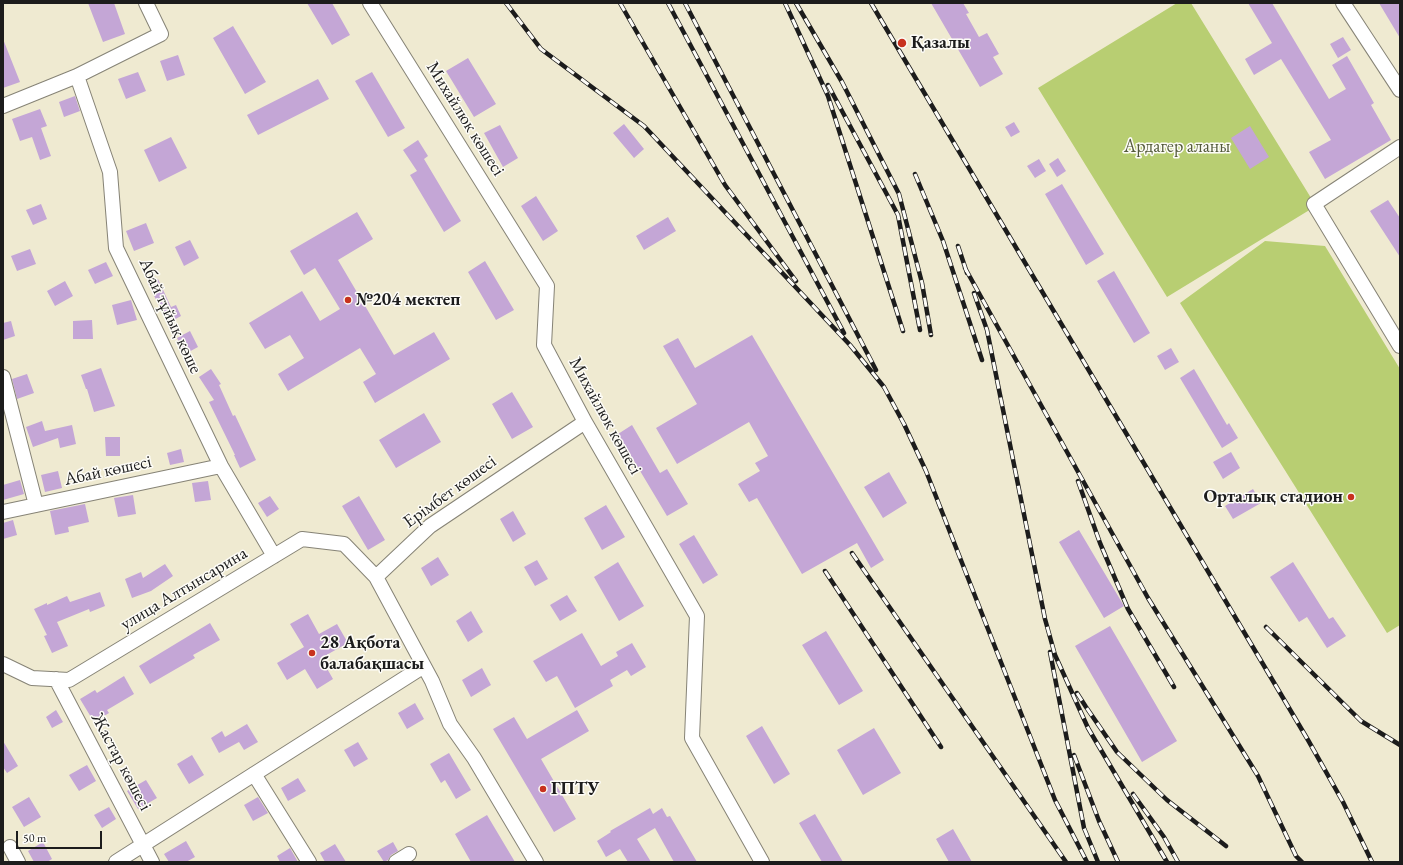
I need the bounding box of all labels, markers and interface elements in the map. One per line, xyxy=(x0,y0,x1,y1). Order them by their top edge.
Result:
place label: Қазалы xyxy=(911,32,970,54)
marker: Қазалы xyxy=(896,37,908,49)
street label: Михайлюк көшесі xyxy=(421,58,509,180)
park label: Ардагер аланы xyxy=(1124,136,1230,158)
street label: Абай тұйық көше xyxy=(134,255,206,377)
place label: №204 мектеп xyxy=(356,289,460,311)
marker: №204 мектеп xyxy=(343,295,353,305)
street label: Михайлюк көшесі xyxy=(564,354,646,478)
street label: Абай көшесі xyxy=(62,451,154,491)
street label: Ерімбет көшесі xyxy=(399,451,501,533)
place label: Орталық стадион xyxy=(1203,486,1343,508)
marker: Орталық стадион xyxy=(1346,492,1356,502)
street label: улица Алтынсарина xyxy=(117,543,251,635)
place label: 28 Ақбота балабақшасы xyxy=(320,632,424,674)
marker: 28 Ақбота балабақшасы xyxy=(307,648,317,658)
street label: Жастар көшесі xyxy=(86,709,156,815)
place label: ГПТУ xyxy=(551,778,599,800)
marker: ГПТУ xyxy=(538,784,548,794)
scale bar xyxy=(18,823,104,849)
text: 50 m xyxy=(23,830,46,846)

